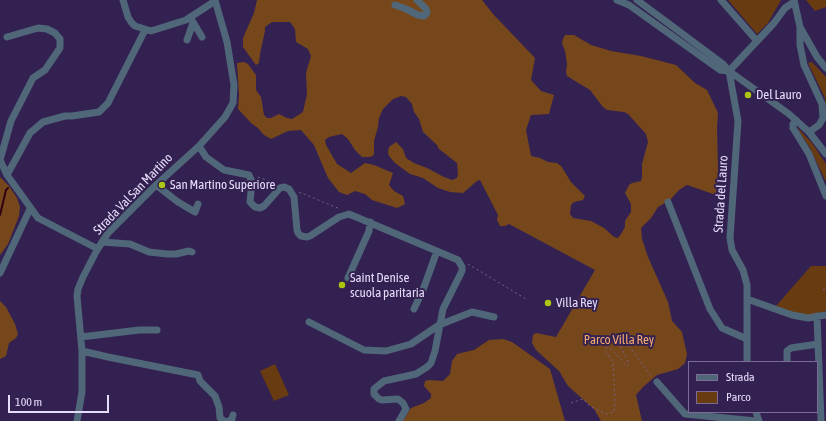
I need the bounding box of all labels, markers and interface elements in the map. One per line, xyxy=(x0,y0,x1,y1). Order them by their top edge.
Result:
place label: Del Lauro xyxy=(756,87,802,103)
marker: Del Lauro xyxy=(743,90,753,100)
street label: Strada Val San Martino xyxy=(90,150,176,238)
street label: Strada del Lauro xyxy=(711,155,731,233)
place label: San Martino Superiore xyxy=(170,177,275,193)
marker: San Martino Superiore xyxy=(157,180,167,190)
place label: Saint Denise scuola paritaria xyxy=(350,270,425,301)
marker: Saint Denise scuola paritaria xyxy=(337,280,347,290)
place label: Villa Rey xyxy=(556,295,598,311)
marker: Villa Rey xyxy=(543,298,553,308)
park label: Parco Villa Rey xyxy=(584,332,654,348)
legend xyxy=(688,361,818,413)
text: Strada xyxy=(726,370,755,384)
scale bar xyxy=(10,387,111,413)
text: Parco xyxy=(726,390,751,404)
text: 100 m xyxy=(15,395,42,409)

